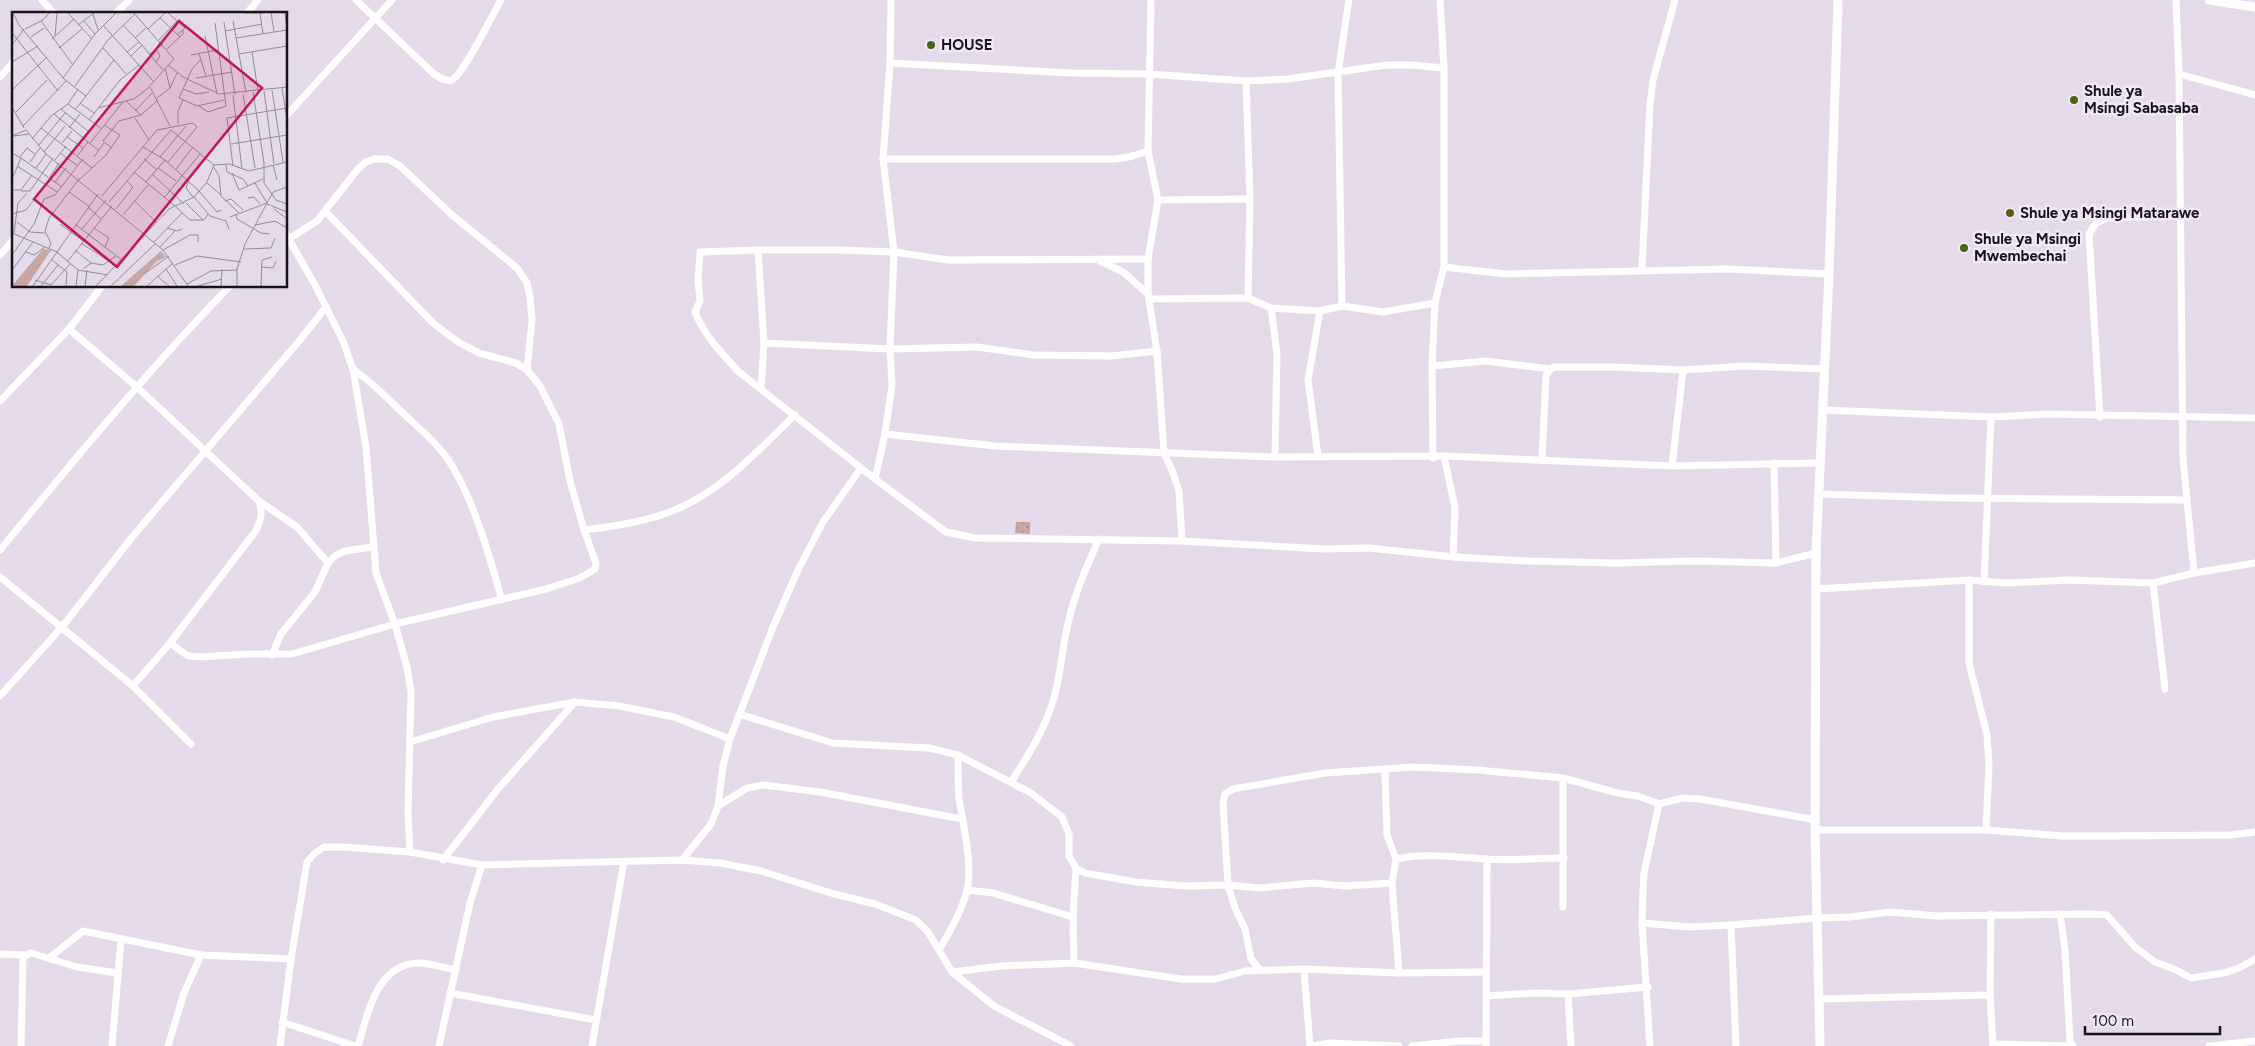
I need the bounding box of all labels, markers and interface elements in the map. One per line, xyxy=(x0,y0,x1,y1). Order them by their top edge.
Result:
inset map xyxy=(12,12,288,288)
place label: HOUSE xyxy=(941,36,993,54)
marker: HOUSE xyxy=(925,39,937,51)
place label: Shule ya Msingi Sabasaba xyxy=(2084,82,2199,117)
marker: Shule ya Msingi Sabasaba xyxy=(2068,94,2080,106)
place label: Shule ya Msingi Matarawe xyxy=(2020,204,2200,222)
marker: Shule ya Msingi Matarawe xyxy=(2004,207,2016,219)
place label: Shule ya Msingi Mwembechai xyxy=(1974,230,2081,265)
marker: Shule ya Msingi Mwembechai xyxy=(1958,242,1970,254)
scale bar xyxy=(2085,1004,2220,1036)
text: 100 m xyxy=(2092,1012,2134,1030)

